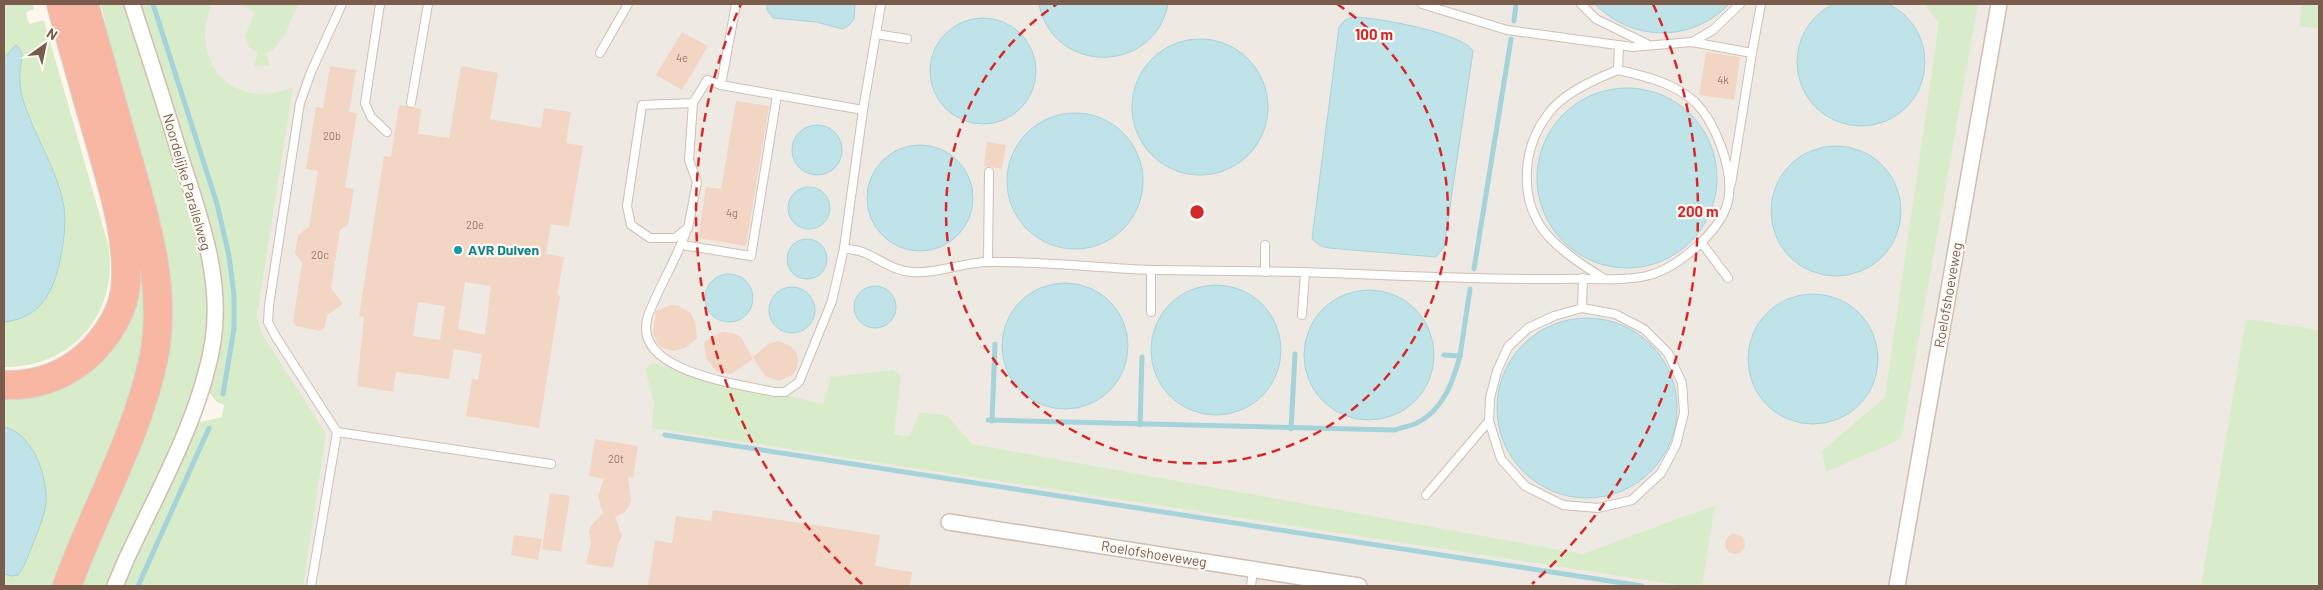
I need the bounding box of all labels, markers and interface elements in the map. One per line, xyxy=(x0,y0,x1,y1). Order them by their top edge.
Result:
north arrow xyxy=(20,20,70,70)
text: N xyxy=(44,24,61,43)
text: 100 m xyxy=(1355,25,1393,43)
house number: 4e xyxy=(676,51,688,64)
house number: 4k xyxy=(1717,73,1729,86)
street label: Noordelijke Parallelweg xyxy=(160,111,215,252)
house number: 20b xyxy=(323,129,341,142)
text: 200 m xyxy=(1677,202,1719,220)
centre of rings xyxy=(1188,203,1206,221)
house number: 4g xyxy=(726,206,738,219)
house number: 20e xyxy=(466,218,484,231)
place label: AVR Duiven xyxy=(468,241,539,258)
street label: Roelofshoeveweg xyxy=(1930,241,1965,349)
marker: AVR Duiven xyxy=(452,244,464,256)
house number: 20c xyxy=(311,248,329,261)
house number: 20t xyxy=(608,452,624,465)
street label: Roelofshoeveweg xyxy=(1100,537,1208,570)

